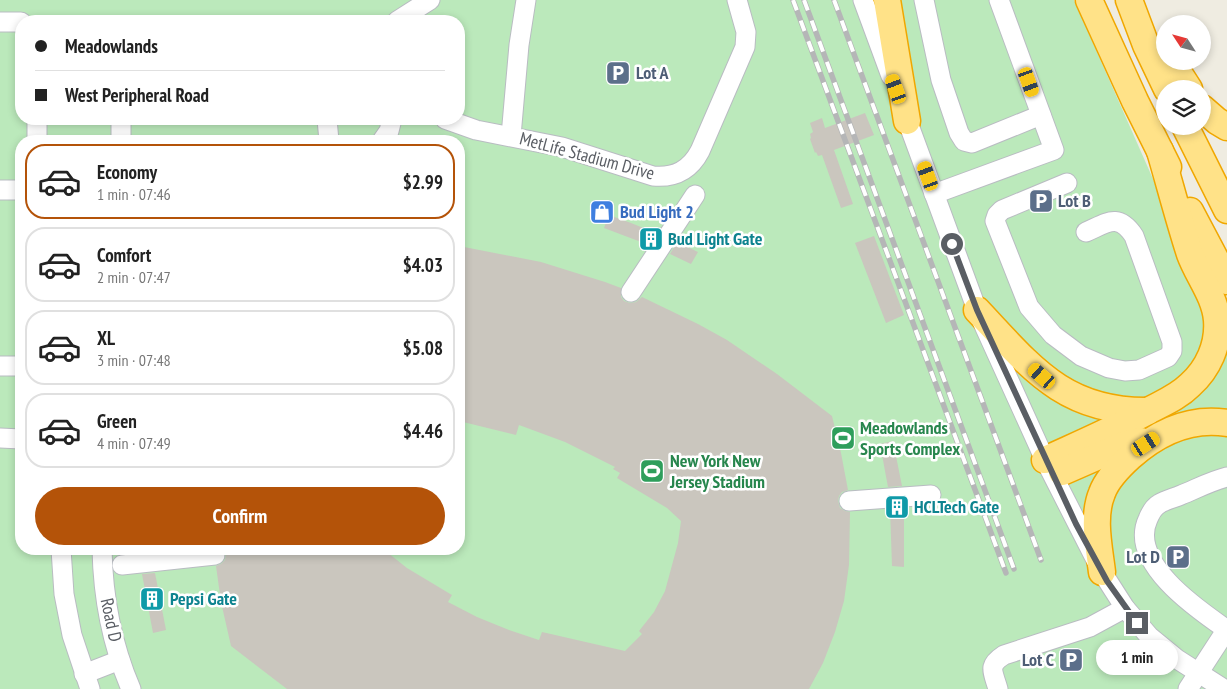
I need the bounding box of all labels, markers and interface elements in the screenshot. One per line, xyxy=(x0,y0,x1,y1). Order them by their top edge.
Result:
north arrow xyxy=(1156,15,1211,70)
map controls xyxy=(1156,15,1211,135)
text: Meadowlands xyxy=(65,34,158,58)
parking icon: Lot A xyxy=(605,60,631,86)
place label: Lot A xyxy=(636,61,669,84)
car xyxy=(1016,65,1041,99)
car xyxy=(883,72,908,106)
button: layers xyxy=(1156,80,1211,135)
text: West Peripheral Road xyxy=(65,83,209,107)
street label: MetLife Stadium Drive xyxy=(517,126,657,185)
icon: car xyxy=(37,159,82,204)
car xyxy=(915,159,940,193)
text: Economy xyxy=(97,160,157,184)
text: $2.99 xyxy=(403,170,443,194)
text: 1 min · 07:46 xyxy=(97,184,171,204)
parking icon: Lot B xyxy=(1028,188,1054,214)
place label: Lot B xyxy=(1058,189,1091,212)
shop icon: Bud Light 2 xyxy=(589,199,615,225)
place label: Bud Light 2 xyxy=(620,200,694,223)
building icon: Bud Light Gate xyxy=(638,226,664,252)
place label: Bud Light Gate xyxy=(668,227,763,250)
route start xyxy=(941,233,963,255)
icon: car xyxy=(37,242,82,287)
text: Comfort xyxy=(97,243,151,267)
text: $4.03 xyxy=(403,253,443,277)
text: 2 min · 07:47 xyxy=(97,267,171,287)
icon: car xyxy=(37,325,82,370)
text: XL xyxy=(97,326,115,350)
text: $5.08 xyxy=(403,336,443,360)
text: 3 min · 07:48 xyxy=(97,350,171,370)
car xyxy=(1025,360,1058,392)
icon: car xyxy=(37,408,82,453)
text: Green xyxy=(97,409,137,433)
place label: Meadowlands Sports Complex xyxy=(860,416,960,460)
text: $4.46 xyxy=(403,419,443,443)
sports icon: Meadowlands Sports Complex xyxy=(830,425,856,451)
car xyxy=(1129,430,1162,458)
text: 4 min · 07:49 xyxy=(97,433,171,453)
place label: New York New Jersey Stadium xyxy=(669,449,765,493)
sports icon: New York New Jersey Stadium xyxy=(639,458,665,484)
button: Confirm xyxy=(35,487,445,545)
building icon: HCLTech Gate xyxy=(884,494,910,520)
place label: HCLTech Gate xyxy=(914,495,999,518)
parking icon: Lot D xyxy=(1165,544,1191,570)
place label: Lot D xyxy=(1126,545,1160,568)
building icon: Pepsi Gate xyxy=(139,586,165,612)
place label: Pepsi Gate xyxy=(170,587,237,610)
street label: Road D xyxy=(96,596,127,644)
route end xyxy=(1126,612,1148,634)
callout: 1 min xyxy=(1096,640,1178,676)
parking icon: Lot C xyxy=(1058,647,1084,673)
text: 1 min xyxy=(1121,647,1153,667)
place label: Lot C xyxy=(1022,648,1054,671)

